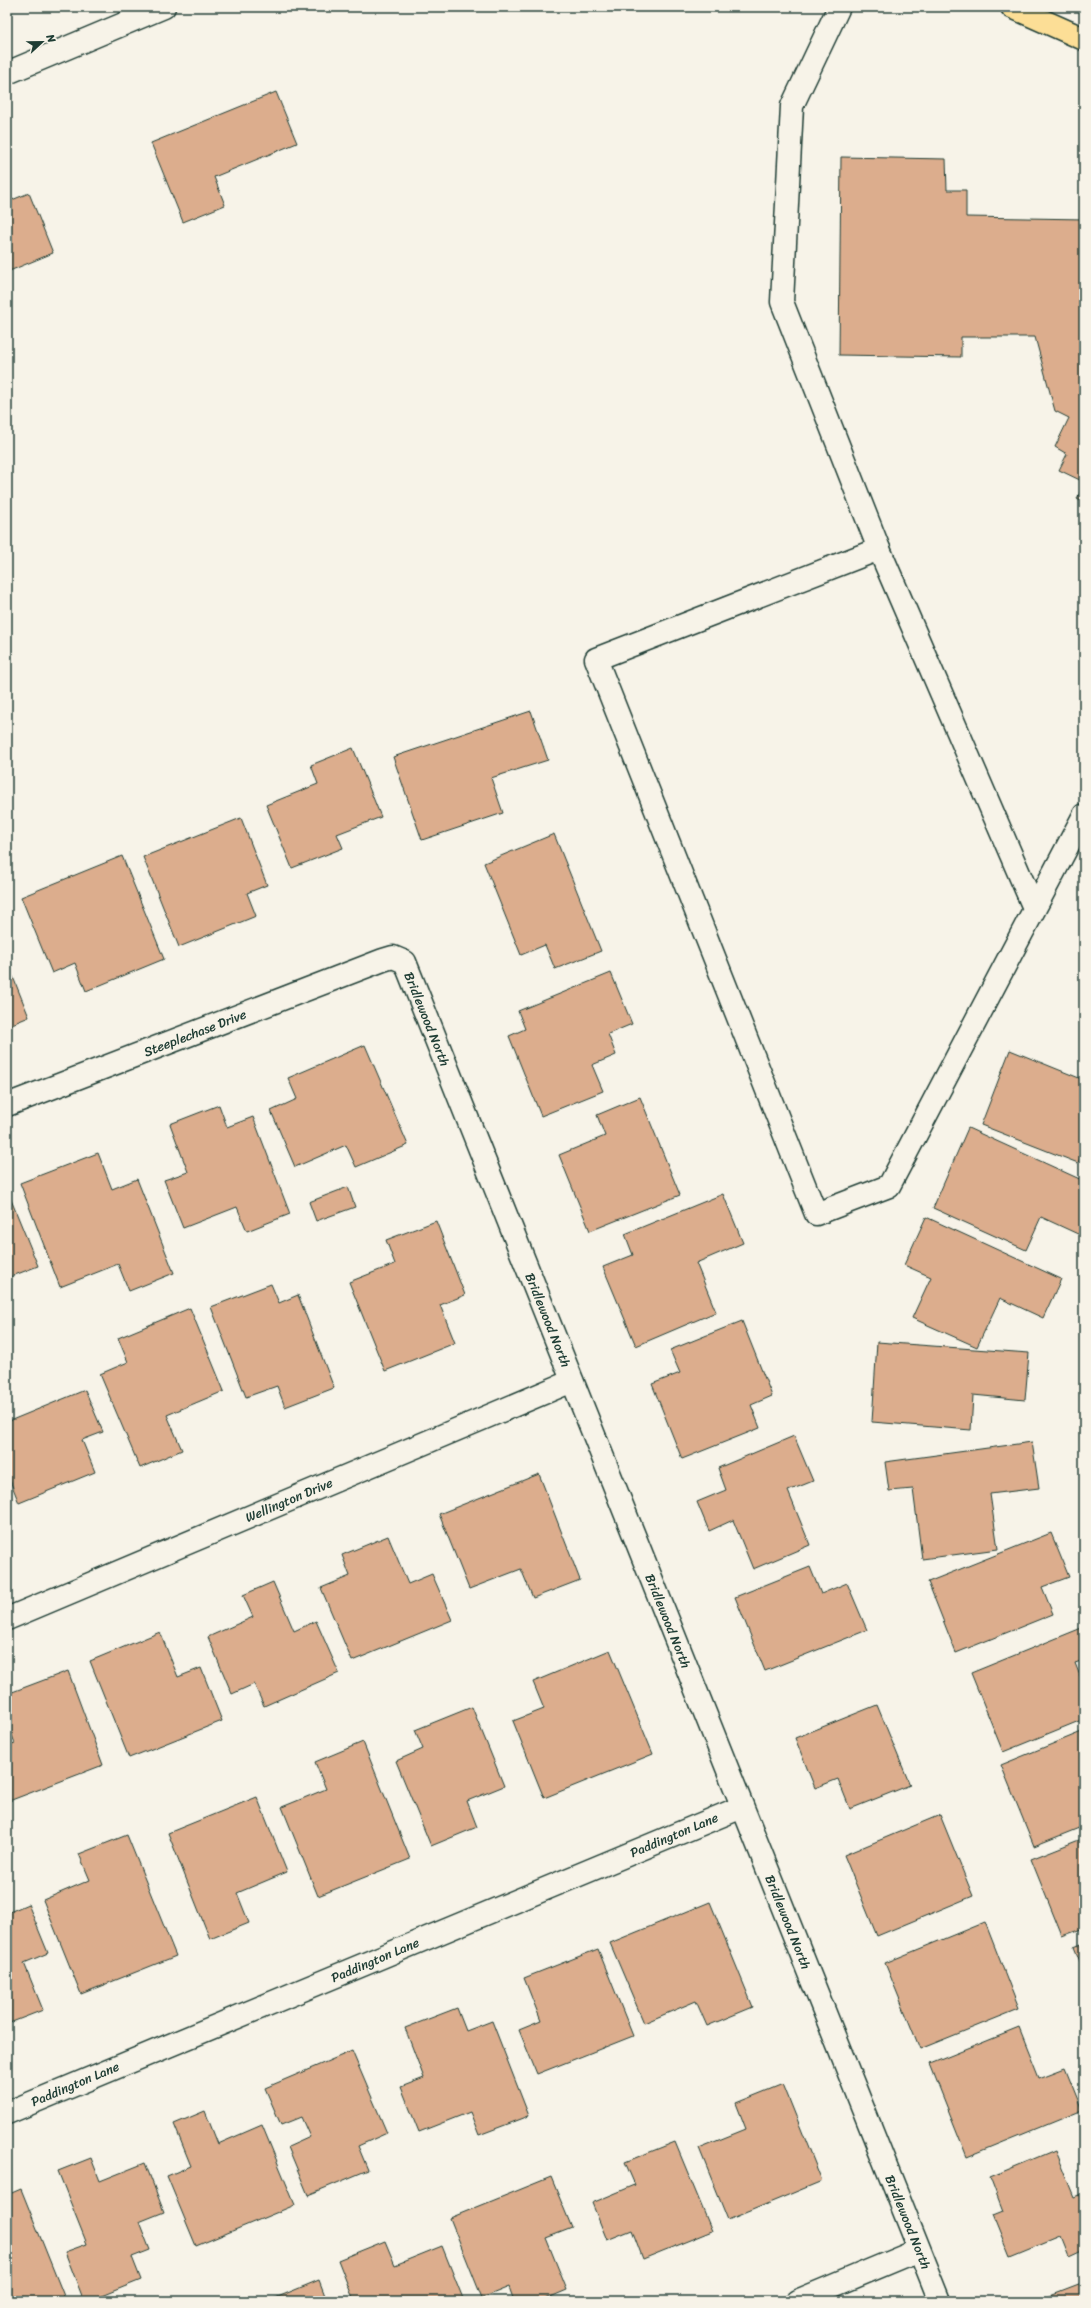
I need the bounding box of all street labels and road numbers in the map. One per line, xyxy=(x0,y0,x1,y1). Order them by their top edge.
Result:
street label: Bridlewood North xyxy=(398,968,456,1070)
street label: Steeplechase Drive xyxy=(140,1003,250,1063)
street label: Bridlewood North xyxy=(519,1269,577,1371)
street label: Wellington Drive xyxy=(242,1471,337,1529)
street label: Bridlewood North xyxy=(639,1570,697,1672)
street label: Paddington Lane xyxy=(626,1806,722,1864)
street label: Bridlewood North xyxy=(759,1871,817,1973)
street label: Paddington Lane xyxy=(327,1931,423,1989)
street label: Paddington Lane xyxy=(27,2055,123,2113)
street label: Bridlewood North xyxy=(879,2171,937,2273)

